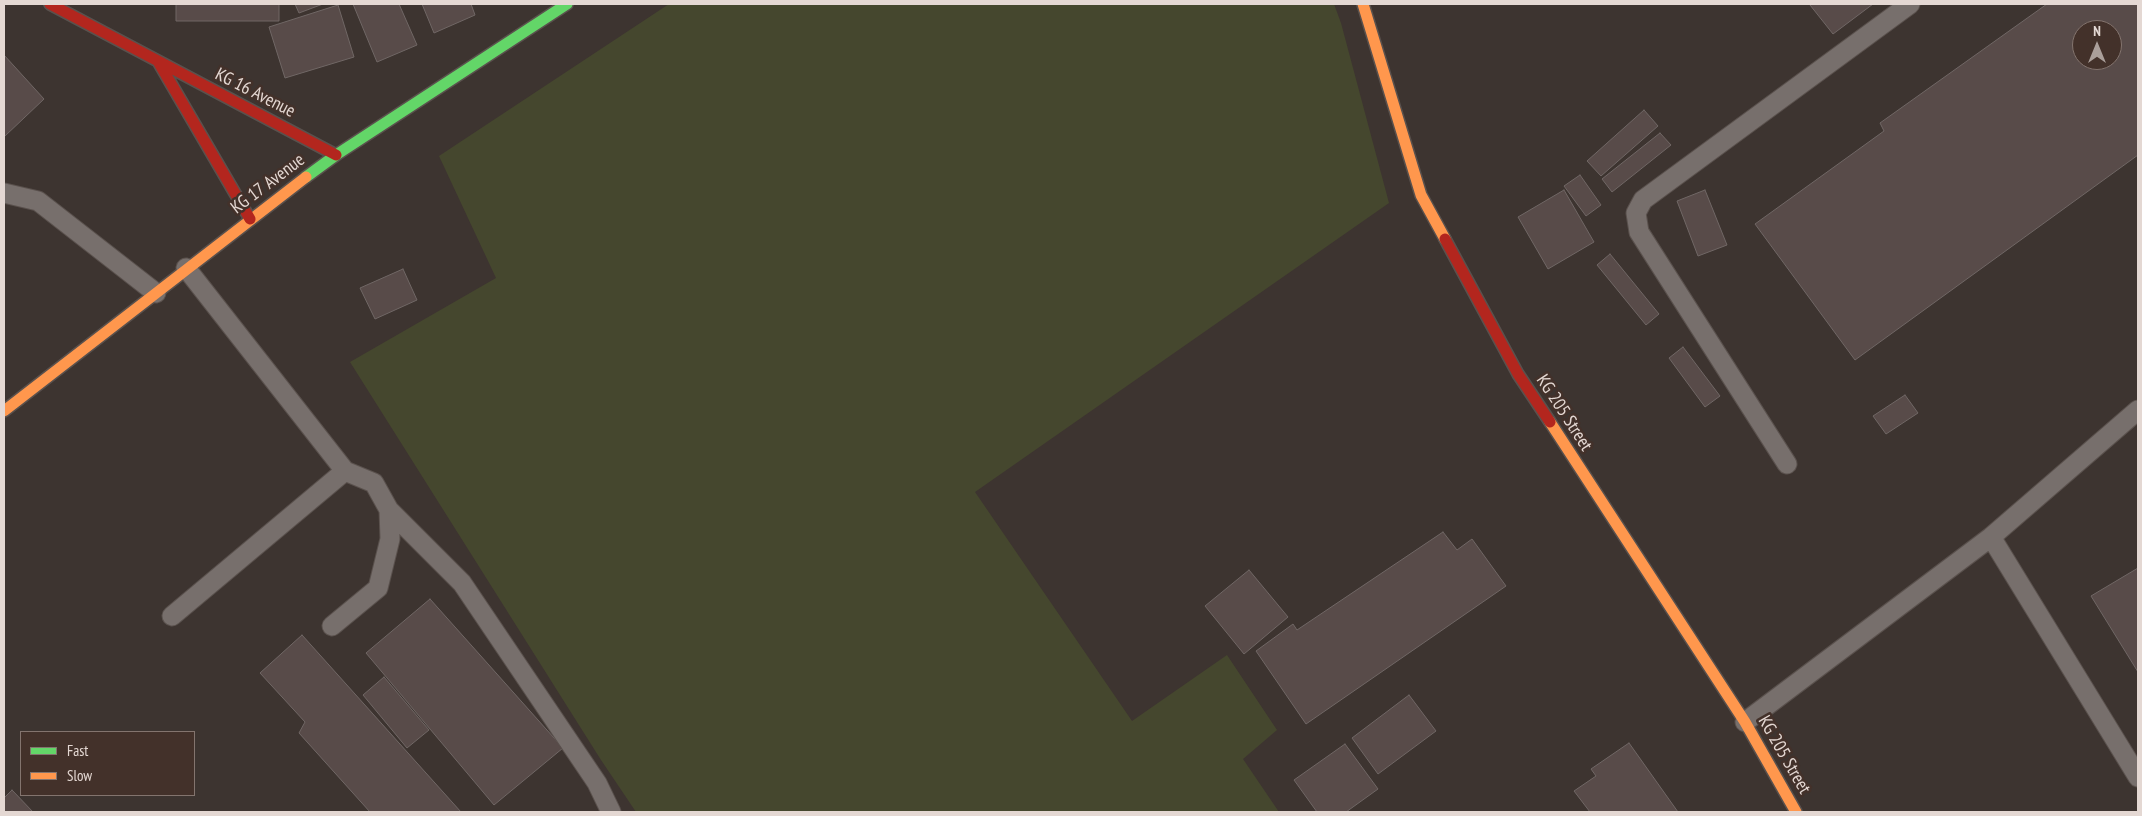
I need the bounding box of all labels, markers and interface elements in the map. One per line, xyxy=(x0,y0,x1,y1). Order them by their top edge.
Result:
north arrow xyxy=(2072,20,2122,70)
text: N xyxy=(2093,22,2101,40)
street label: KG 16 Avenue xyxy=(211,64,299,122)
street label: KG 17 Avenue xyxy=(227,149,309,219)
street label: KG 205 Street xyxy=(1531,371,1597,455)
street label: KG 205 Street xyxy=(1753,712,1815,798)
legend xyxy=(20,731,195,796)
text: Fast xyxy=(67,741,88,760)
text: Slow xyxy=(67,766,92,785)

